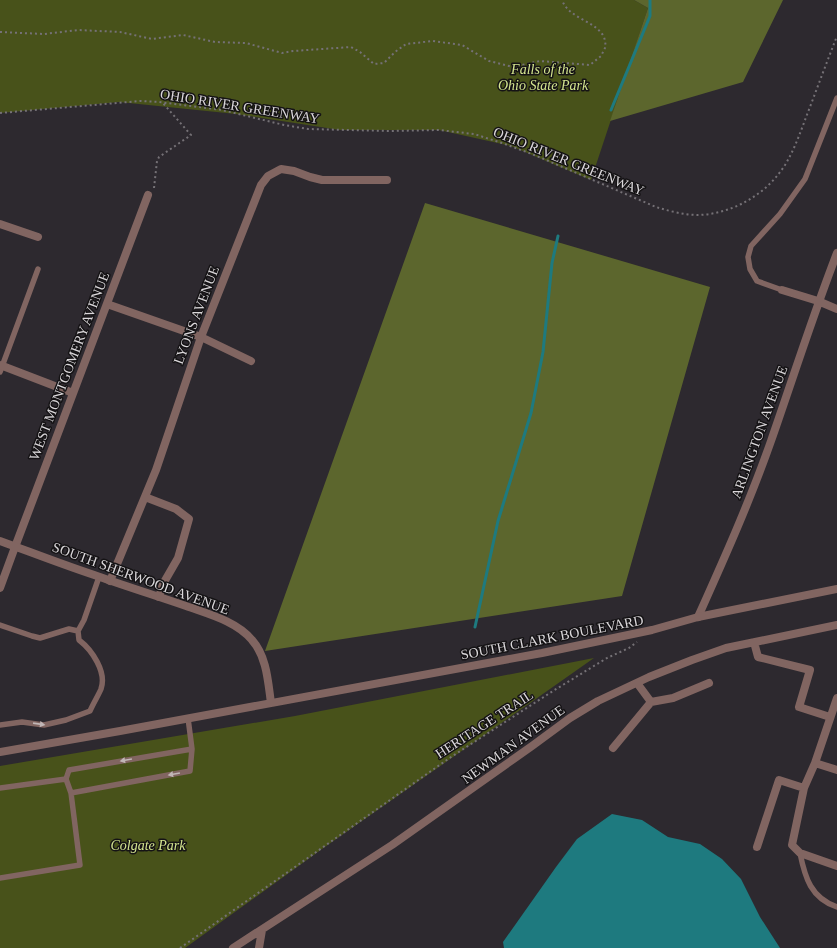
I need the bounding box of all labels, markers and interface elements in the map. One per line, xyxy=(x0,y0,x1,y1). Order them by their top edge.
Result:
park label: Falls of the Ohio State Park xyxy=(498,62,589,93)
street label: OHIO RIVER GREENWAY xyxy=(159,86,321,127)
street label: OHIO RIVER GREENWAY xyxy=(491,124,646,199)
street label: LYONS AVENUE xyxy=(171,264,222,366)
street label: WEST MONTGOMERY AVENUE xyxy=(27,270,112,462)
street label: ARLINGTON AVENUE xyxy=(729,364,790,500)
street label: SOUTH SHERWOOD AVENUE xyxy=(50,539,231,618)
street label: SOUTH CLARK BOULEVARD xyxy=(460,612,645,663)
street label: HERITAGE TRAIL xyxy=(433,687,536,762)
street label: NEWMAN AVENUE xyxy=(459,702,567,787)
one-way arrow xyxy=(32,721,45,727)
one-way arrow xyxy=(120,757,132,763)
one-way arrow xyxy=(168,772,181,778)
park label: Colgate Park xyxy=(110,838,186,853)

